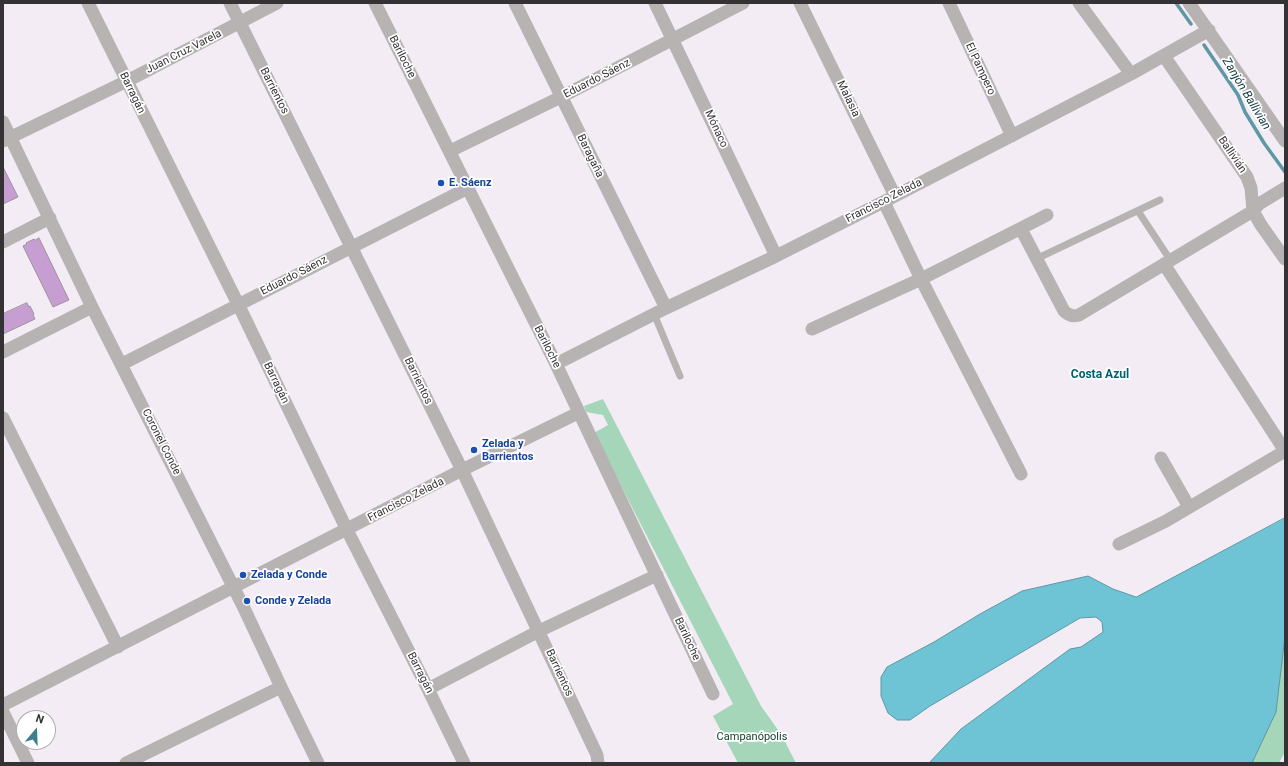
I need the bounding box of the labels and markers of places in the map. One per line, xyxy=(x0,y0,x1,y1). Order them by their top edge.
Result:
place label: E. Sáenz xyxy=(449,176,491,190)
marker: E. Sáenz xyxy=(436,178,446,188)
place label: Zelada y Barrientos xyxy=(482,437,533,463)
marker: Zelada y Barrientos xyxy=(469,445,479,455)
place label: Zelada y Conde xyxy=(251,568,327,582)
marker: Zelada y Conde xyxy=(238,570,248,580)
place label: Conde y Zelada xyxy=(255,594,331,608)
marker: Conde y Zelada xyxy=(242,596,252,606)

